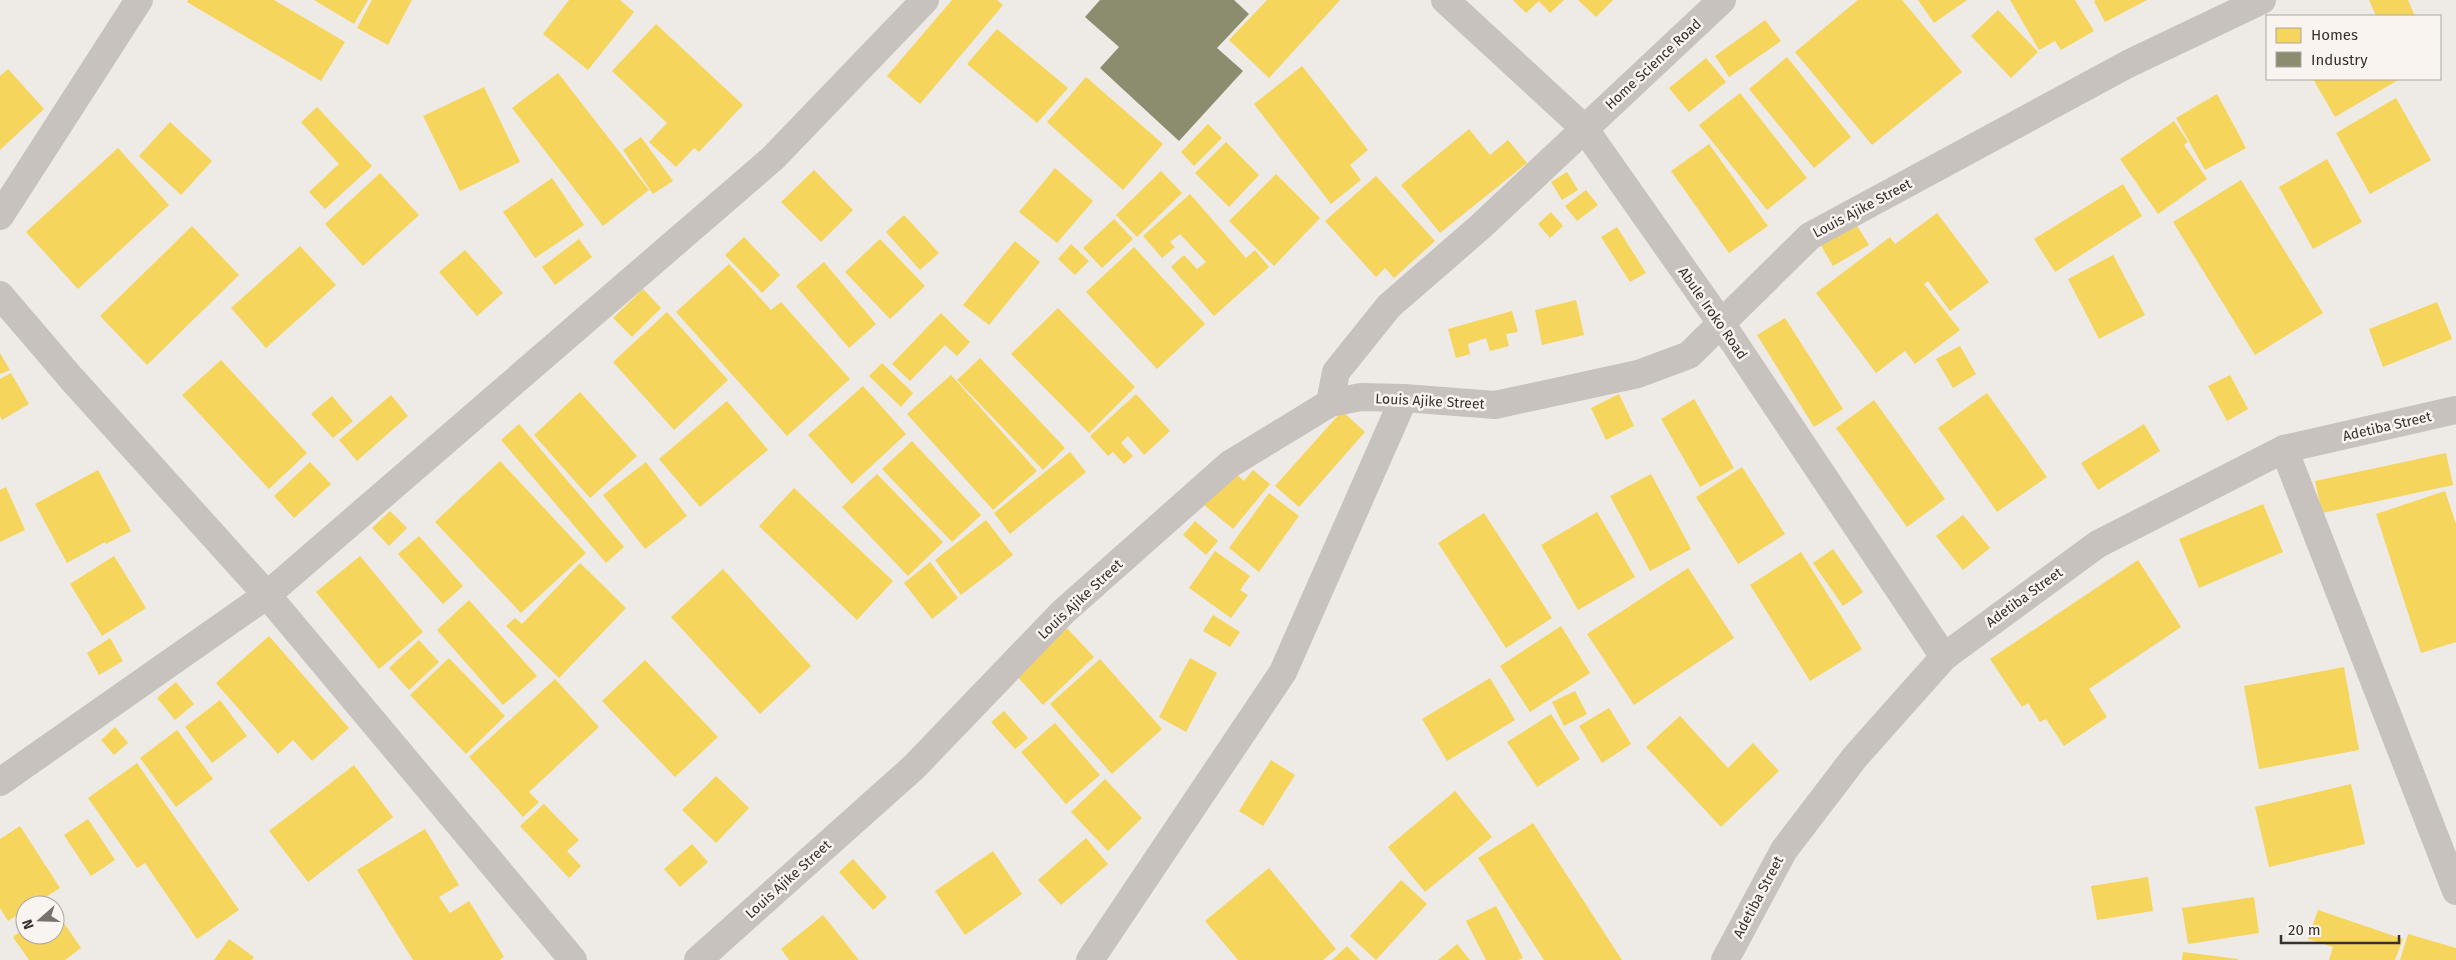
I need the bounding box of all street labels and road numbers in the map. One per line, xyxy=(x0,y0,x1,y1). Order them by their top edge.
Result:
street label: Home Science Road xyxy=(1602,15,1705,113)
street label: Louis Ajike Street xyxy=(1810,175,1915,242)
street label: Abule Iroko Road xyxy=(1675,264,1751,363)
street label: Louis Ajike Street xyxy=(1375,390,1486,413)
street label: Adetiba Street xyxy=(2341,408,2434,445)
street label: Louis Ajike Street xyxy=(1035,555,1127,643)
street label: Adetiba Street xyxy=(1983,563,2067,631)
street label: Louis Ajike Street xyxy=(742,836,835,922)
street label: Adetiba Street xyxy=(1730,852,1788,941)

